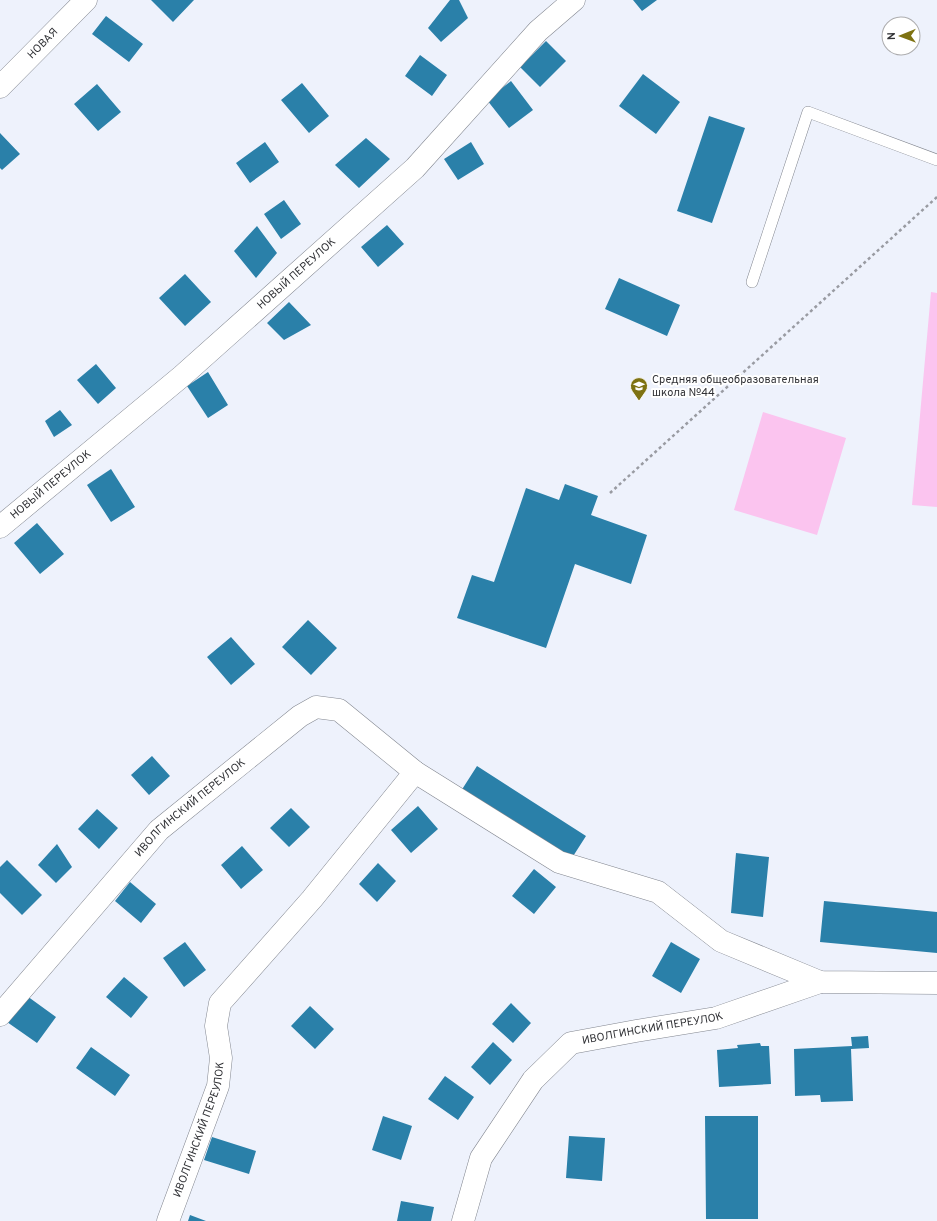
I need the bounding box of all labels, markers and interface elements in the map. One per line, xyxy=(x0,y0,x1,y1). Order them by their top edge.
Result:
north arrow xyxy=(881,16,921,56)
street label: НОВАЯ xyxy=(25,25,61,62)
text: N xyxy=(885,32,899,40)
street label: НОВЫЙ ПЕРЕУЛОК xyxy=(254,235,339,313)
place label: Средняя общеобразовательная школа №44 xyxy=(652,373,819,400)
school or university icon: Средняя общеобразовательная школа №44 xyxy=(629,376,649,401)
street label: НОВЫЙ ПЕРЕУЛОК xyxy=(8,447,94,522)
street label: ИВОЛГИНСКИЙ ПЕРЕУЛОК xyxy=(132,756,249,860)
street label: ИВОЛГИНСКИЙ ПЕРЕУЛОК xyxy=(581,1009,725,1048)
street label: ИВОЛГИНСКИЙ ПЕРЕУЛОК xyxy=(170,1061,228,1199)

